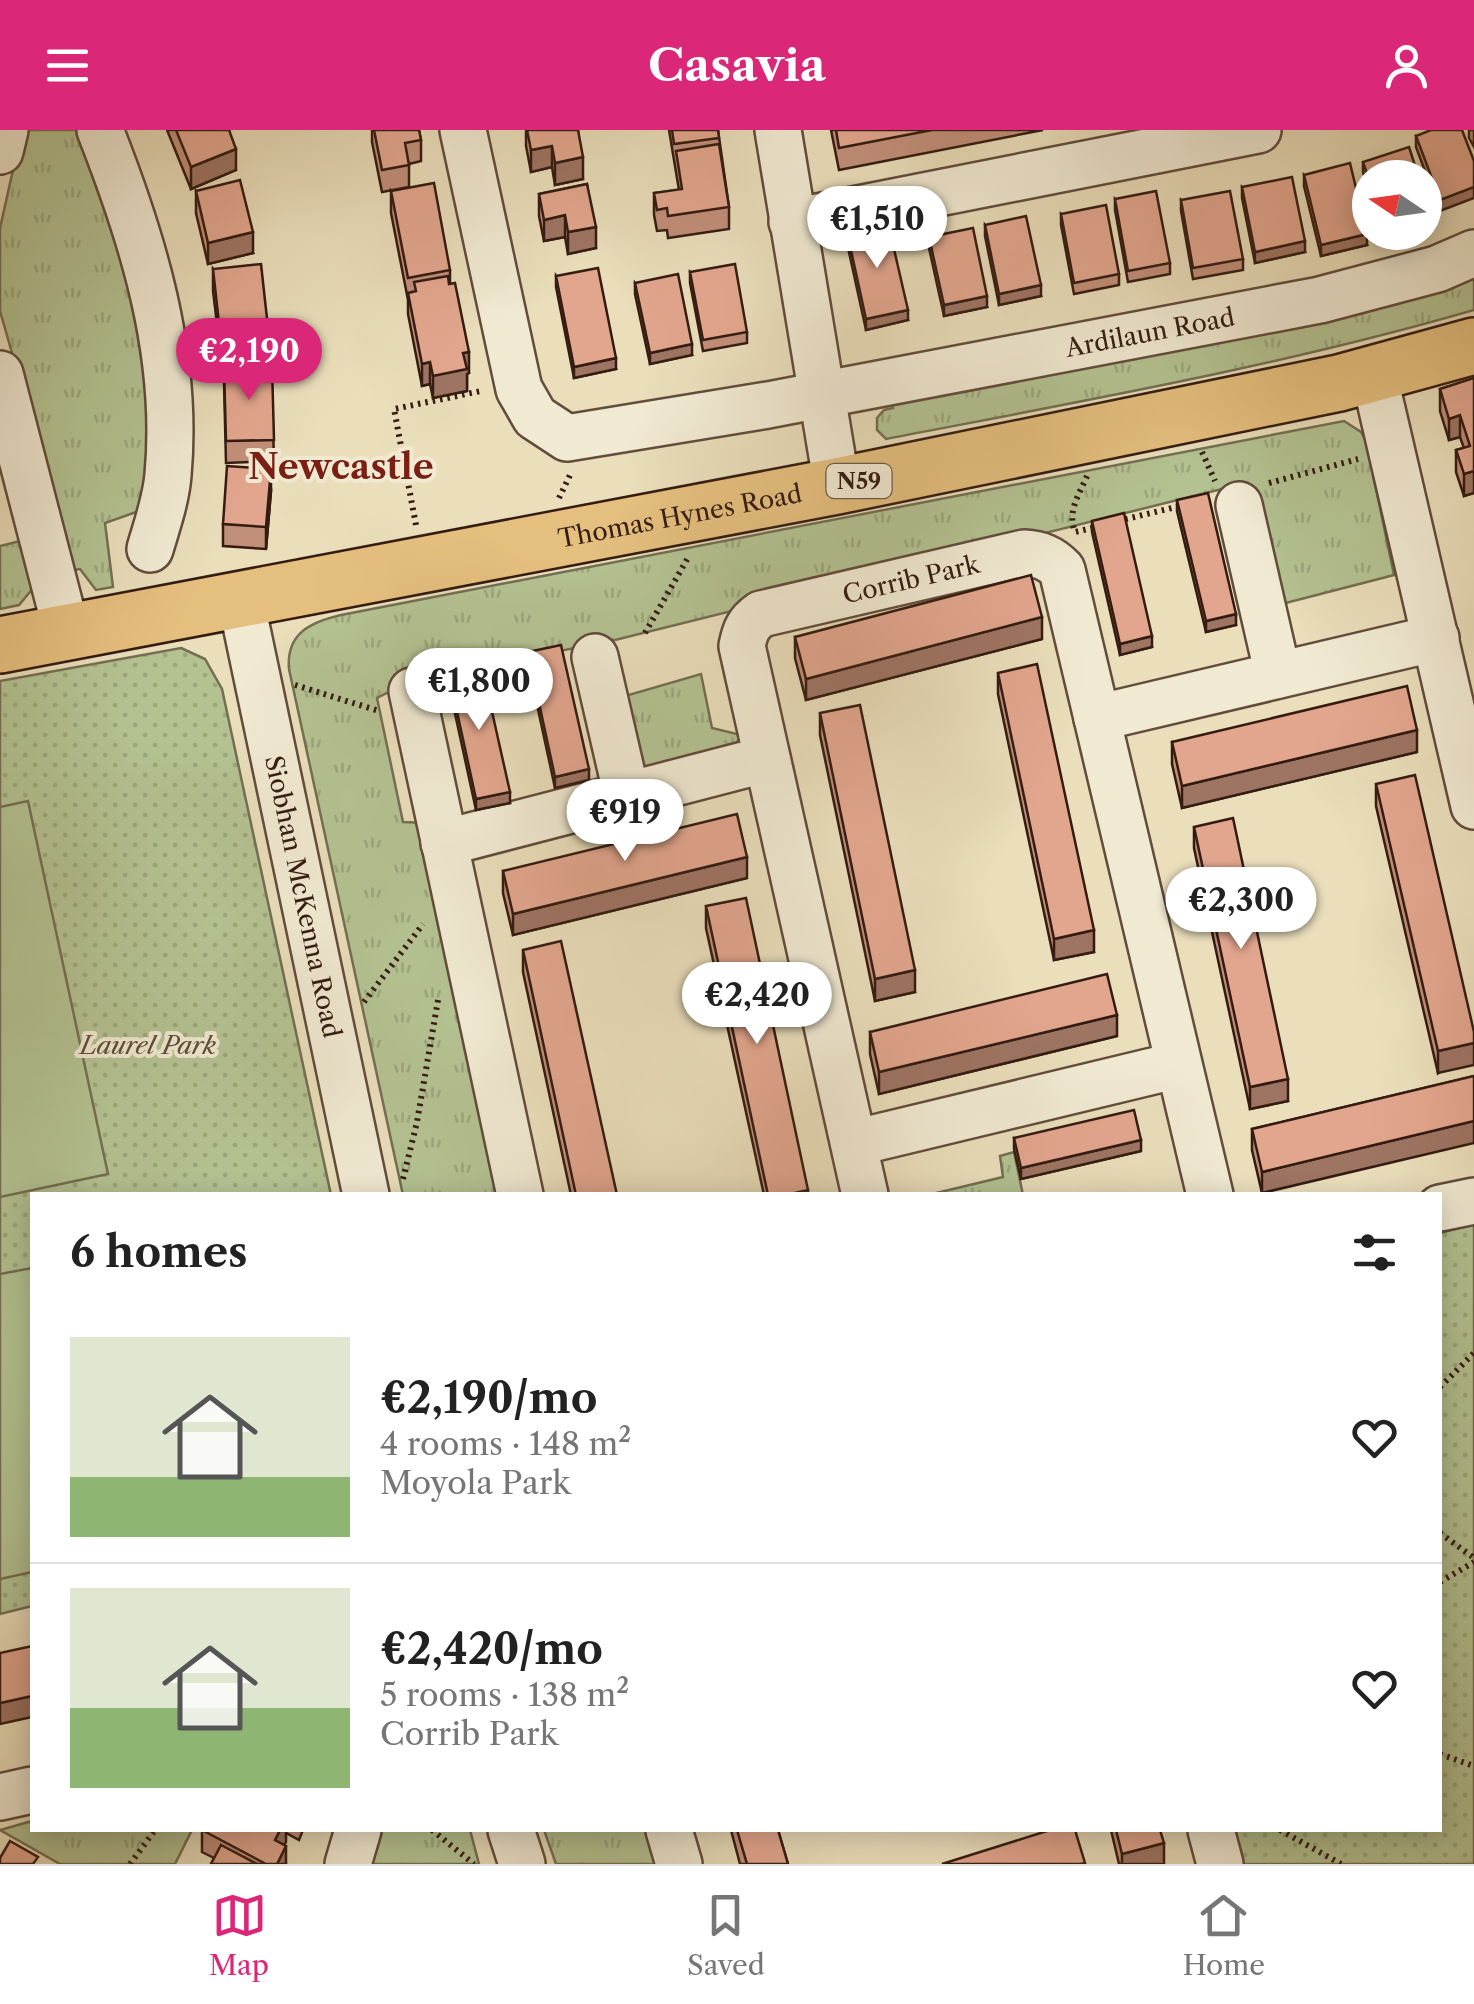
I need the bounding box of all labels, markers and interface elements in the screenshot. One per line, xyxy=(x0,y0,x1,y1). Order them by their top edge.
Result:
text: Casavia xyxy=(648,37,826,93)
icon: menu xyxy=(40,38,95,93)
icon: person xyxy=(1379,38,1434,93)
north arrow xyxy=(1352,160,1442,250)
map controls xyxy=(1352,160,1442,250)
pin: €1,510 xyxy=(796,186,958,271)
text: €1,510 xyxy=(829,199,925,238)
street label: Ardilaun Road xyxy=(1062,302,1237,364)
pin: €2,190 xyxy=(168,318,330,403)
text: €2,190 xyxy=(198,331,300,370)
district label: Newcastle xyxy=(248,445,434,488)
road number: N59 xyxy=(826,464,892,498)
street label: Thomas Hynes Road xyxy=(555,478,804,555)
street label: Corrib Park xyxy=(840,549,984,611)
pin: €1,800 xyxy=(398,648,560,733)
text: €1,800 xyxy=(427,661,531,700)
street label: Siobhan McKenna Road xyxy=(258,753,347,1041)
pin: €919 xyxy=(566,779,684,864)
text: €919 xyxy=(589,792,661,831)
pin: €2,300 xyxy=(1160,867,1322,952)
text: €2,300 xyxy=(1188,880,1294,919)
pin: €2,420 xyxy=(676,962,838,1047)
text: €2,420 xyxy=(704,975,810,1014)
park label: Laurel Park xyxy=(78,1030,216,1061)
icon: filters xyxy=(1347,1225,1402,1280)
text: 6 homes xyxy=(70,1226,248,1278)
text: €2,190/mo xyxy=(380,1372,597,1424)
icon: home xyxy=(150,1377,270,1497)
icon: heart xyxy=(1347,1410,1402,1465)
text: 4 rooms · 148 m² xyxy=(380,1424,631,1463)
text: Moyola Park xyxy=(380,1463,571,1502)
text: €2,420/mo xyxy=(380,1623,603,1675)
icon: home xyxy=(150,1628,270,1748)
icon: heart xyxy=(1347,1661,1402,1716)
text: 5 rooms · 138 m² xyxy=(380,1675,629,1714)
text: Corrib Park xyxy=(380,1714,558,1753)
tab: Map xyxy=(209,1888,269,1982)
tab: Saved xyxy=(687,1888,765,1982)
tab: Home xyxy=(1183,1888,1265,1982)

